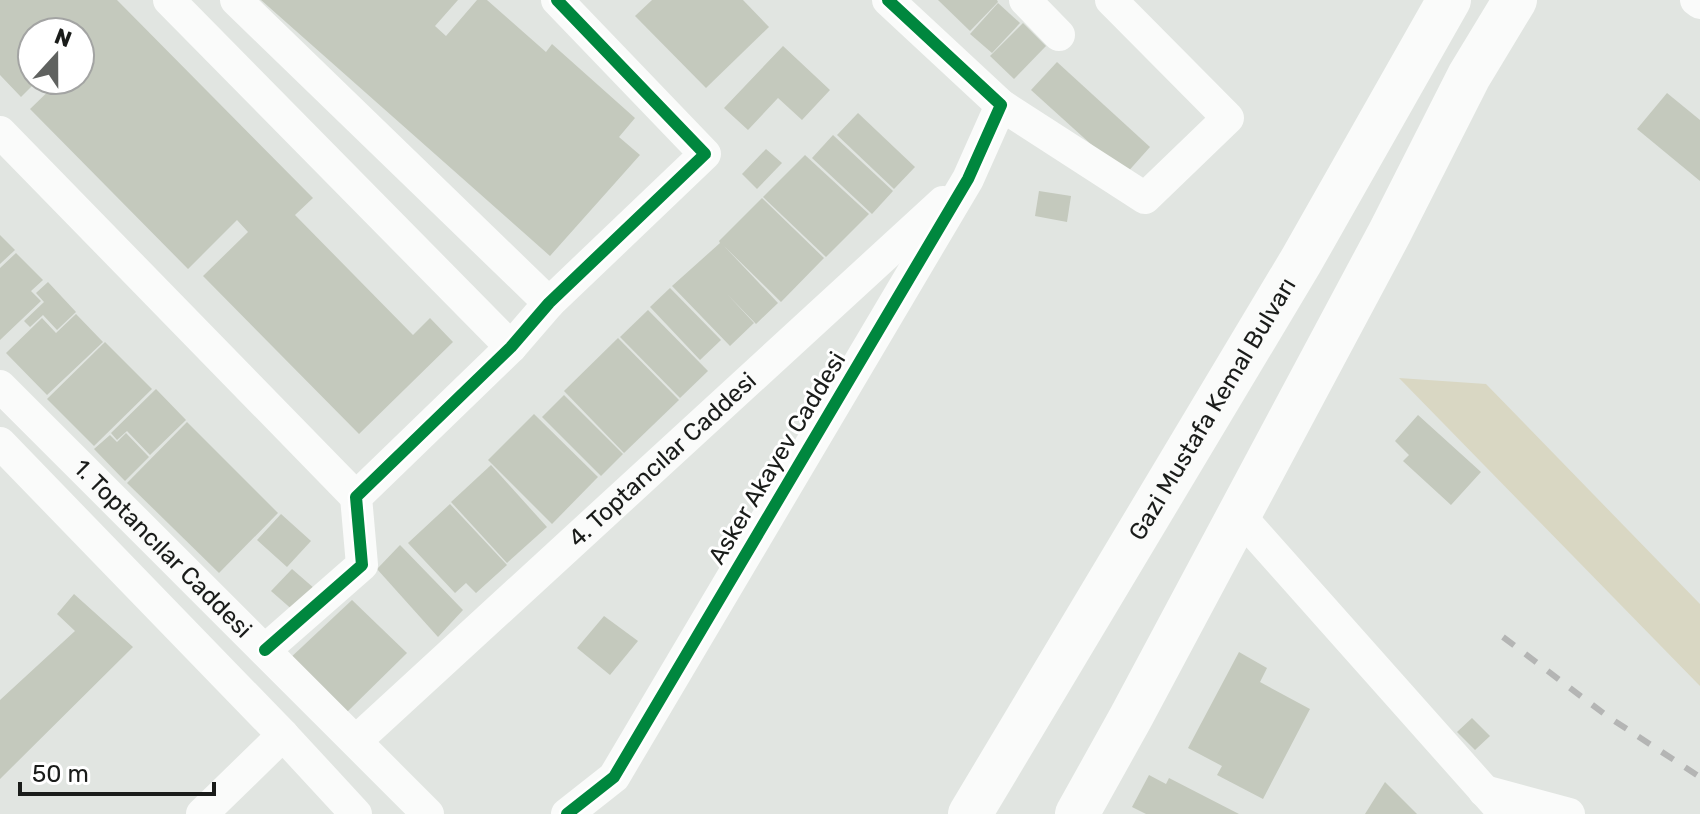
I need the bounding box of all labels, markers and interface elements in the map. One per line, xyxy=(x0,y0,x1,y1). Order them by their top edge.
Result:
north arrow xyxy=(16,16,96,96)
text: N xyxy=(51,22,75,53)
street label: Gazi Mustafa Kemal Bulvarı xyxy=(1123,273,1302,545)
street label: Asker Akayev Caddesi xyxy=(703,347,851,569)
street label: 4. Toptancılar Caddesi xyxy=(563,367,762,553)
street label: 1. Toptancılar Caddesi xyxy=(68,454,257,643)
scale bar xyxy=(20,746,214,796)
text: 50 m xyxy=(32,760,89,788)

